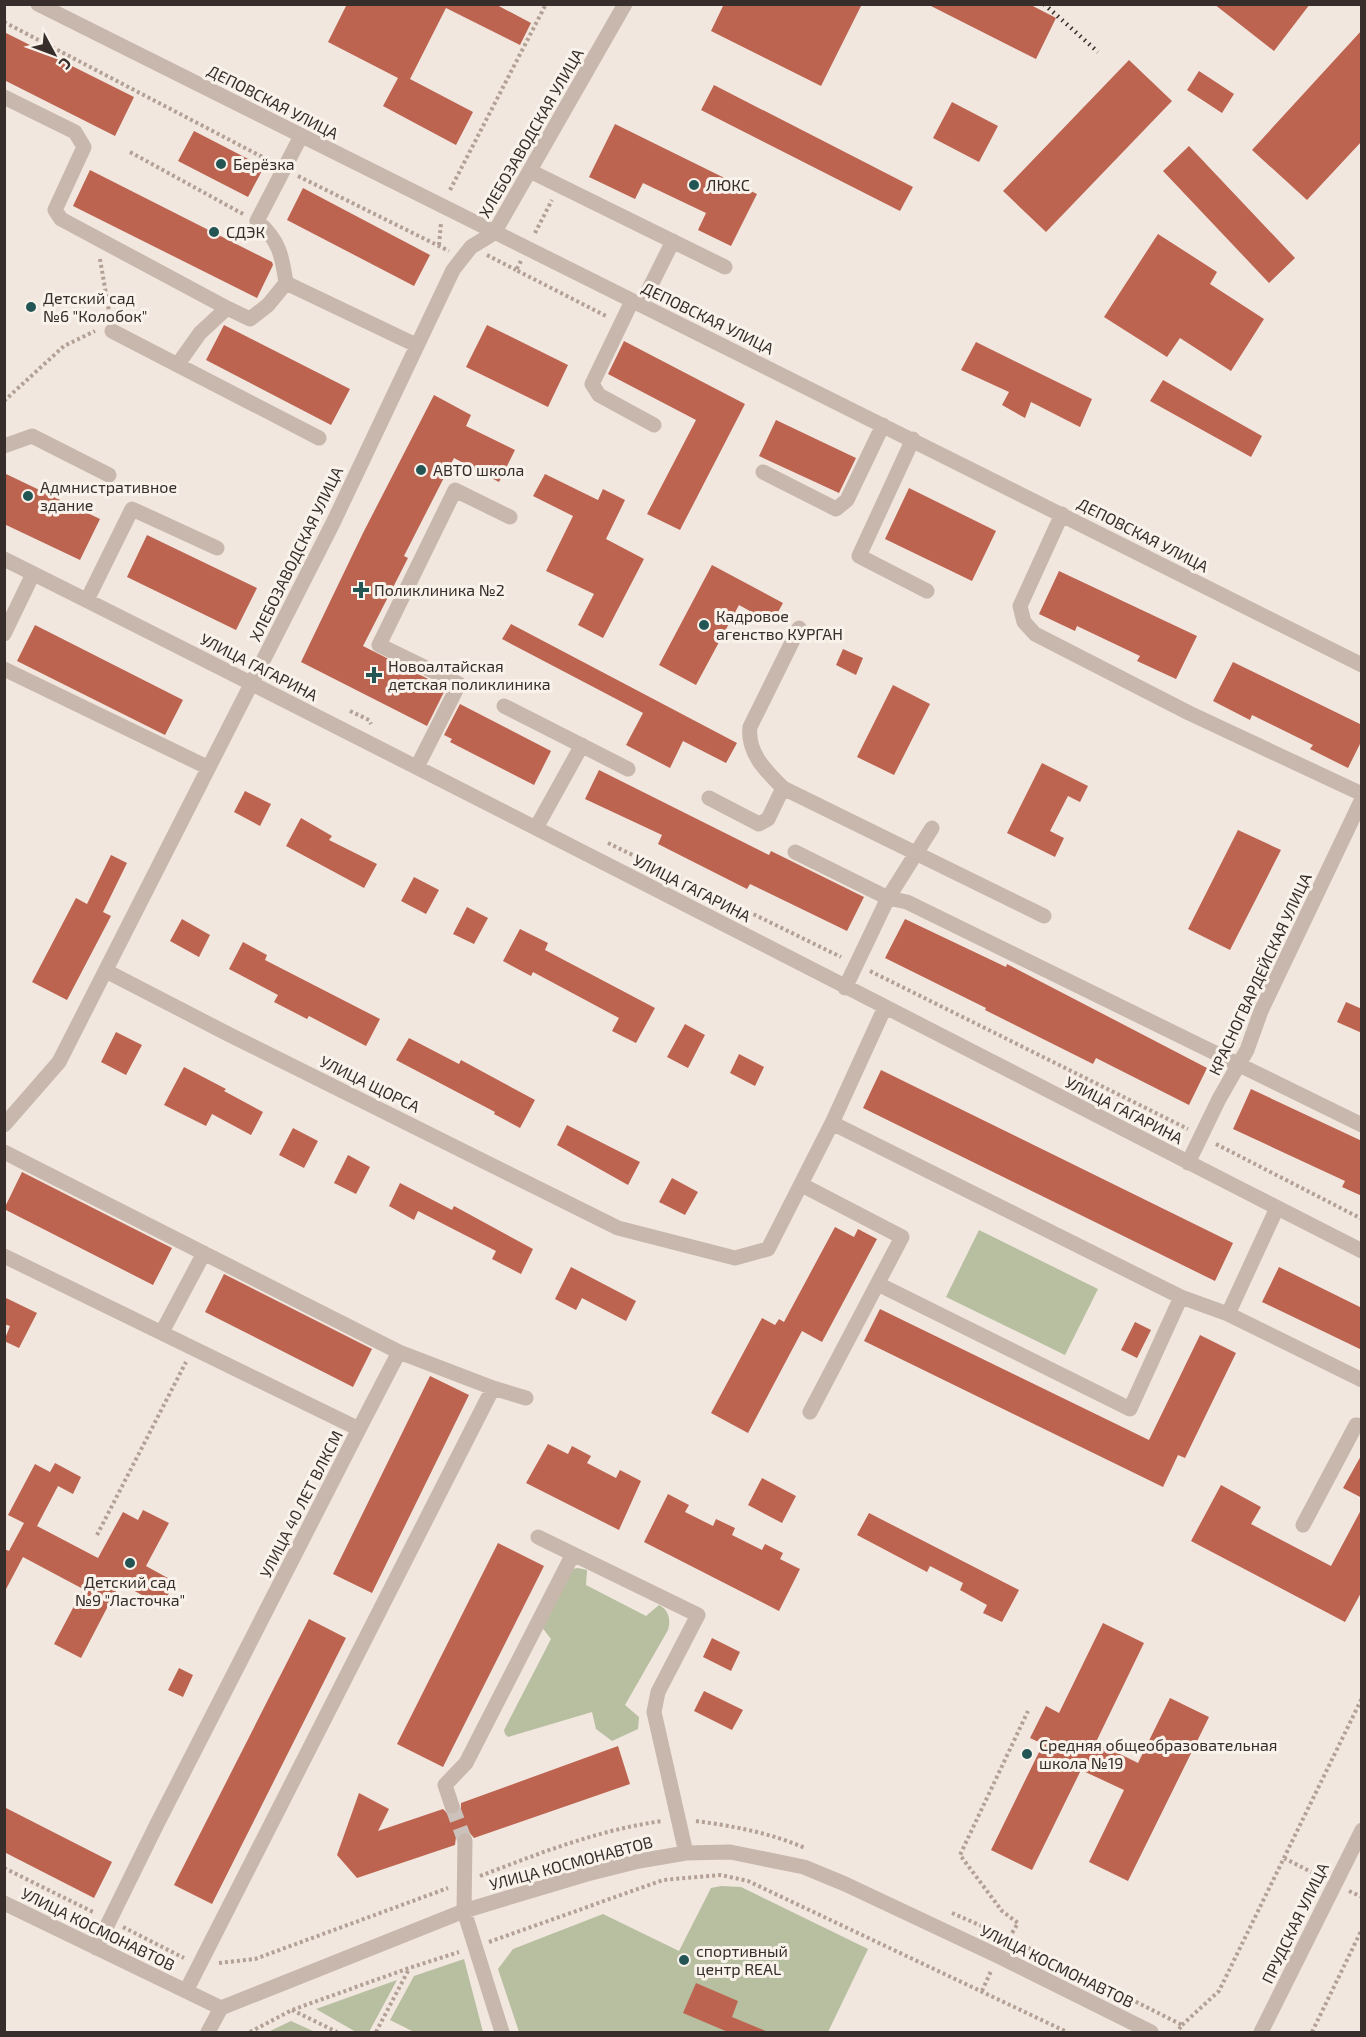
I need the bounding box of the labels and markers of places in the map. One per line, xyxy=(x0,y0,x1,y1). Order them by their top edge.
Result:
place label: Берёзка xyxy=(233,154,295,173)
marker: Берёзка xyxy=(214,157,228,171)
place label: ЛЮКС xyxy=(706,175,750,194)
marker: ЛЮКС xyxy=(687,178,701,192)
place label: СДЭК xyxy=(226,222,265,241)
marker: СДЭК xyxy=(207,225,221,239)
place label: Детский сад №6 "Колобок" xyxy=(43,288,147,325)
marker: Детский сад №6 "Колобок" xyxy=(24,300,38,314)
place label: АВТО школа xyxy=(433,460,524,479)
marker: АВТО школа xyxy=(414,463,428,477)
place label: Адмнистративное здание xyxy=(40,477,177,514)
marker: Адмнистративное здание xyxy=(21,489,35,503)
place label: Поликлиника №2 xyxy=(374,580,505,599)
marker: Поликлиника №2 xyxy=(352,581,370,599)
place label: Кадровое агенство КУРГАН xyxy=(716,606,843,643)
marker: Кадровое агенство КУРГАН xyxy=(697,618,711,632)
place label: Новоалтайская детская поликлиника xyxy=(388,656,551,693)
marker: Новоалтайская детская поликлиника xyxy=(365,666,383,684)
marker: Детский сад №9 "Ласточка" xyxy=(123,1556,137,1570)
place label: Детский сад №9 "Ласточка" xyxy=(75,1572,185,1609)
place label: Средняя общеобразовательная школа №19 xyxy=(1039,1735,1277,1772)
marker: Средняя общеобразовательная школа №19 xyxy=(1020,1747,1034,1761)
place label: спортивный центр REAL xyxy=(696,1941,788,1978)
marker: спортивный центр REAL xyxy=(677,1953,691,1967)

